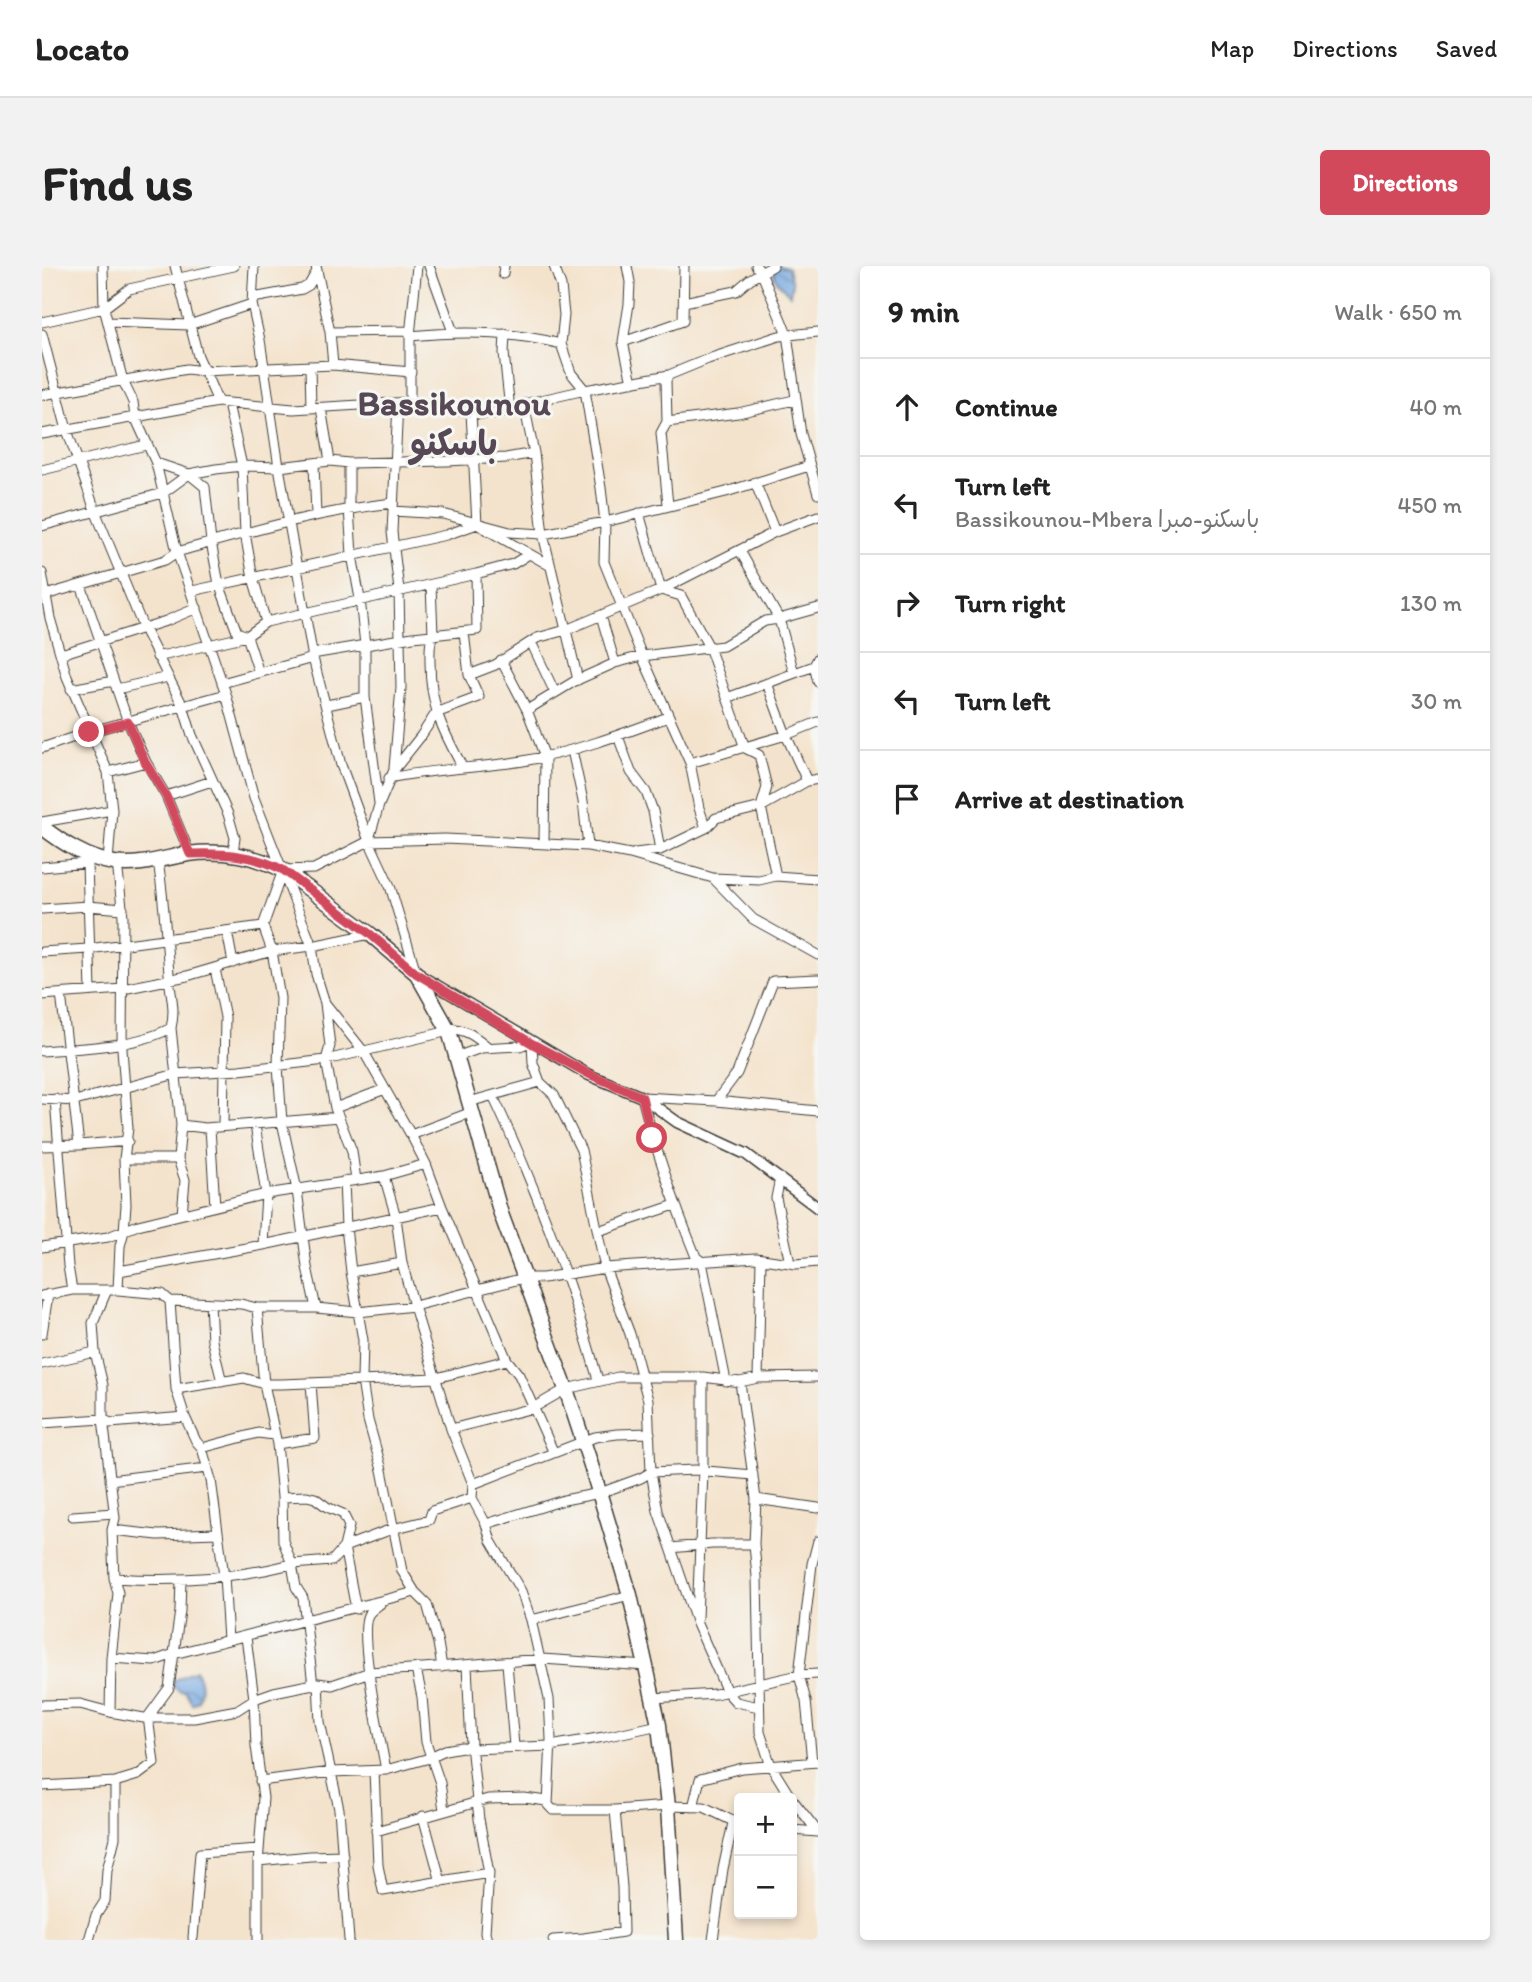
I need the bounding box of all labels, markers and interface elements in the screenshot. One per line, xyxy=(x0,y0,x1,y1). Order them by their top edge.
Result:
text: Locato xyxy=(35,29,129,68)
text: Map xyxy=(1210,34,1254,63)
text: Directions xyxy=(1292,34,1398,63)
text: Saved xyxy=(1436,34,1497,63)
button: Directions xyxy=(1320,150,1490,215)
text: Find us xyxy=(42,153,193,212)
text: 9 min xyxy=(888,293,959,330)
text: Walk · 650 m xyxy=(1334,298,1462,326)
district label: Bassikounou باسكنو xyxy=(357,382,551,466)
icon: ahead xyxy=(888,388,926,426)
text: Continue xyxy=(955,391,1058,423)
text: 40 m xyxy=(1409,393,1462,421)
text: Turn left xyxy=(955,470,1051,502)
icon: left xyxy=(888,486,926,524)
text: 450 m xyxy=(1397,491,1462,519)
text: Bassikounou-Mbera باسكنو-مبرا xyxy=(955,505,1259,533)
icon: right xyxy=(888,584,926,622)
text: Turn right xyxy=(955,587,1066,619)
text: 130 m xyxy=(1400,589,1462,617)
icon: left xyxy=(888,682,926,720)
text: Turn left xyxy=(955,685,1051,717)
text: 30 m xyxy=(1411,687,1462,715)
route end xyxy=(73,716,104,747)
icon: arrive xyxy=(888,780,926,818)
text: Arrive at destination xyxy=(955,783,1184,815)
route start xyxy=(636,1122,667,1153)
map controls xyxy=(734,1793,797,1919)
button: + xyxy=(734,1793,797,1856)
button: − xyxy=(734,1856,797,1919)

